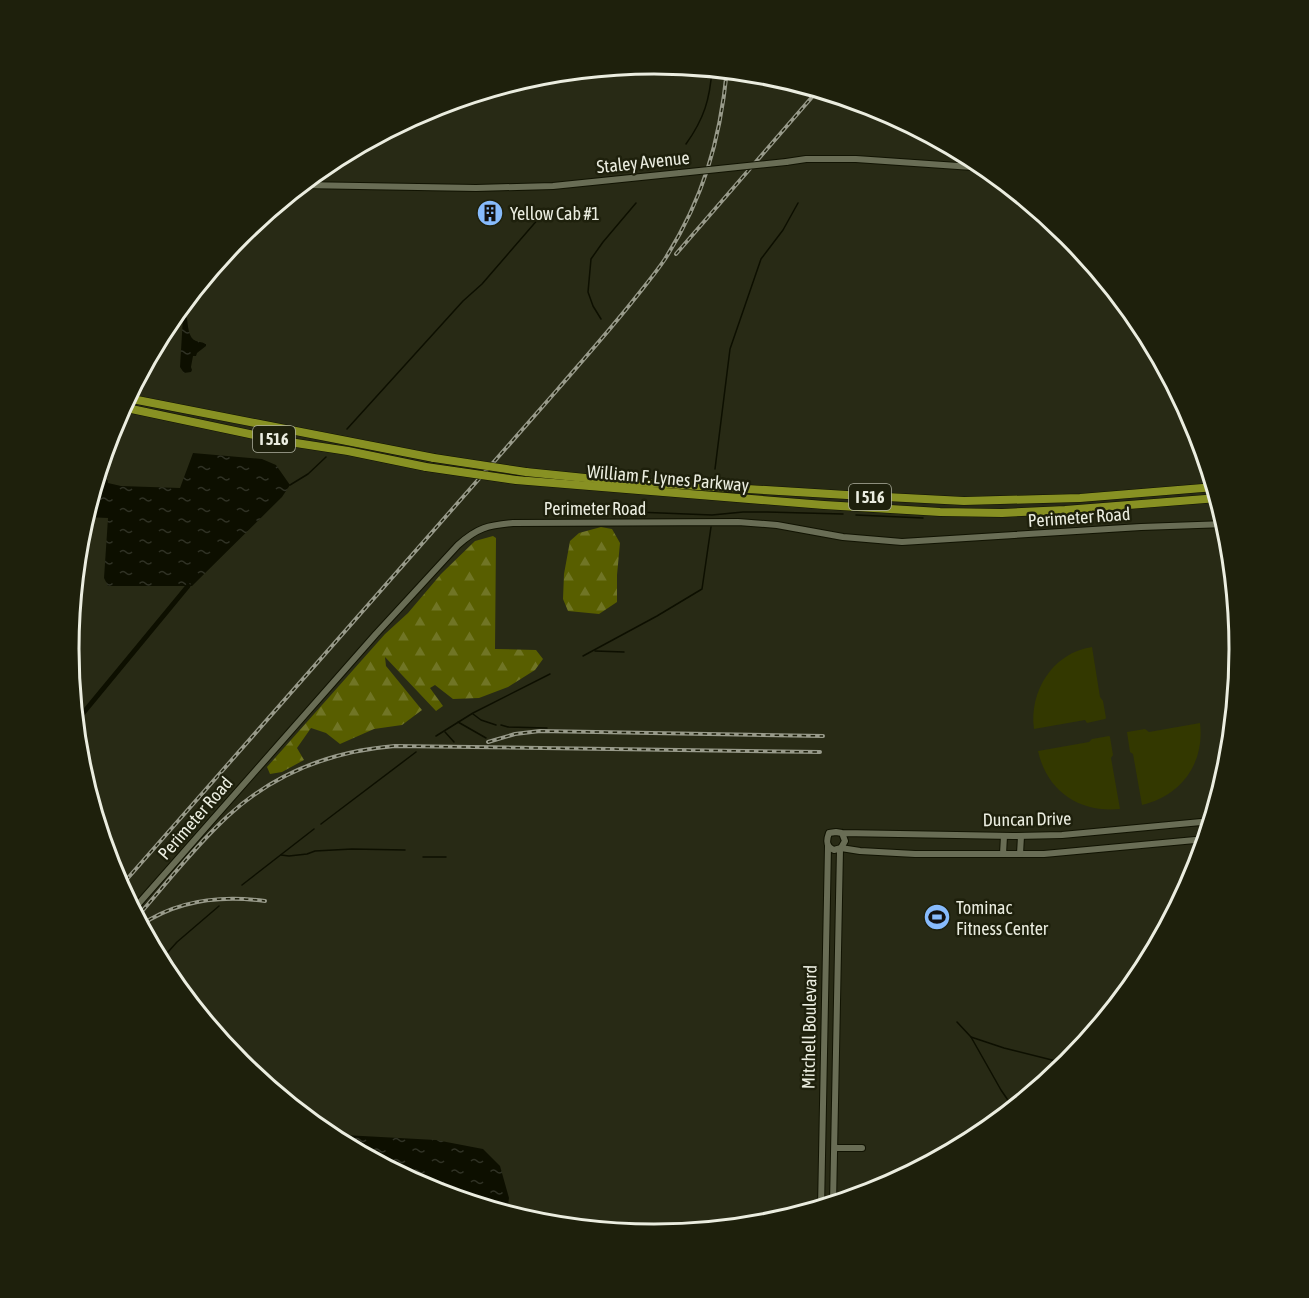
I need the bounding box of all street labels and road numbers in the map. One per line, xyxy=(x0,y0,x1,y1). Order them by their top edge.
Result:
street label: Staley Avenue xyxy=(595,147,691,177)
road number: I 516 xyxy=(253,426,295,452)
street label: William F. Lynes Parkway xyxy=(586,460,750,496)
road number: I 516 xyxy=(849,484,891,510)
street label: Perimeter Road xyxy=(544,498,646,519)
street label: Perimeter Road xyxy=(1027,503,1131,531)
street label: Perimeter Road xyxy=(153,772,237,864)
street label: Duncan Drive xyxy=(982,808,1072,830)
street label: Mitchell Boulevard xyxy=(797,965,821,1089)

